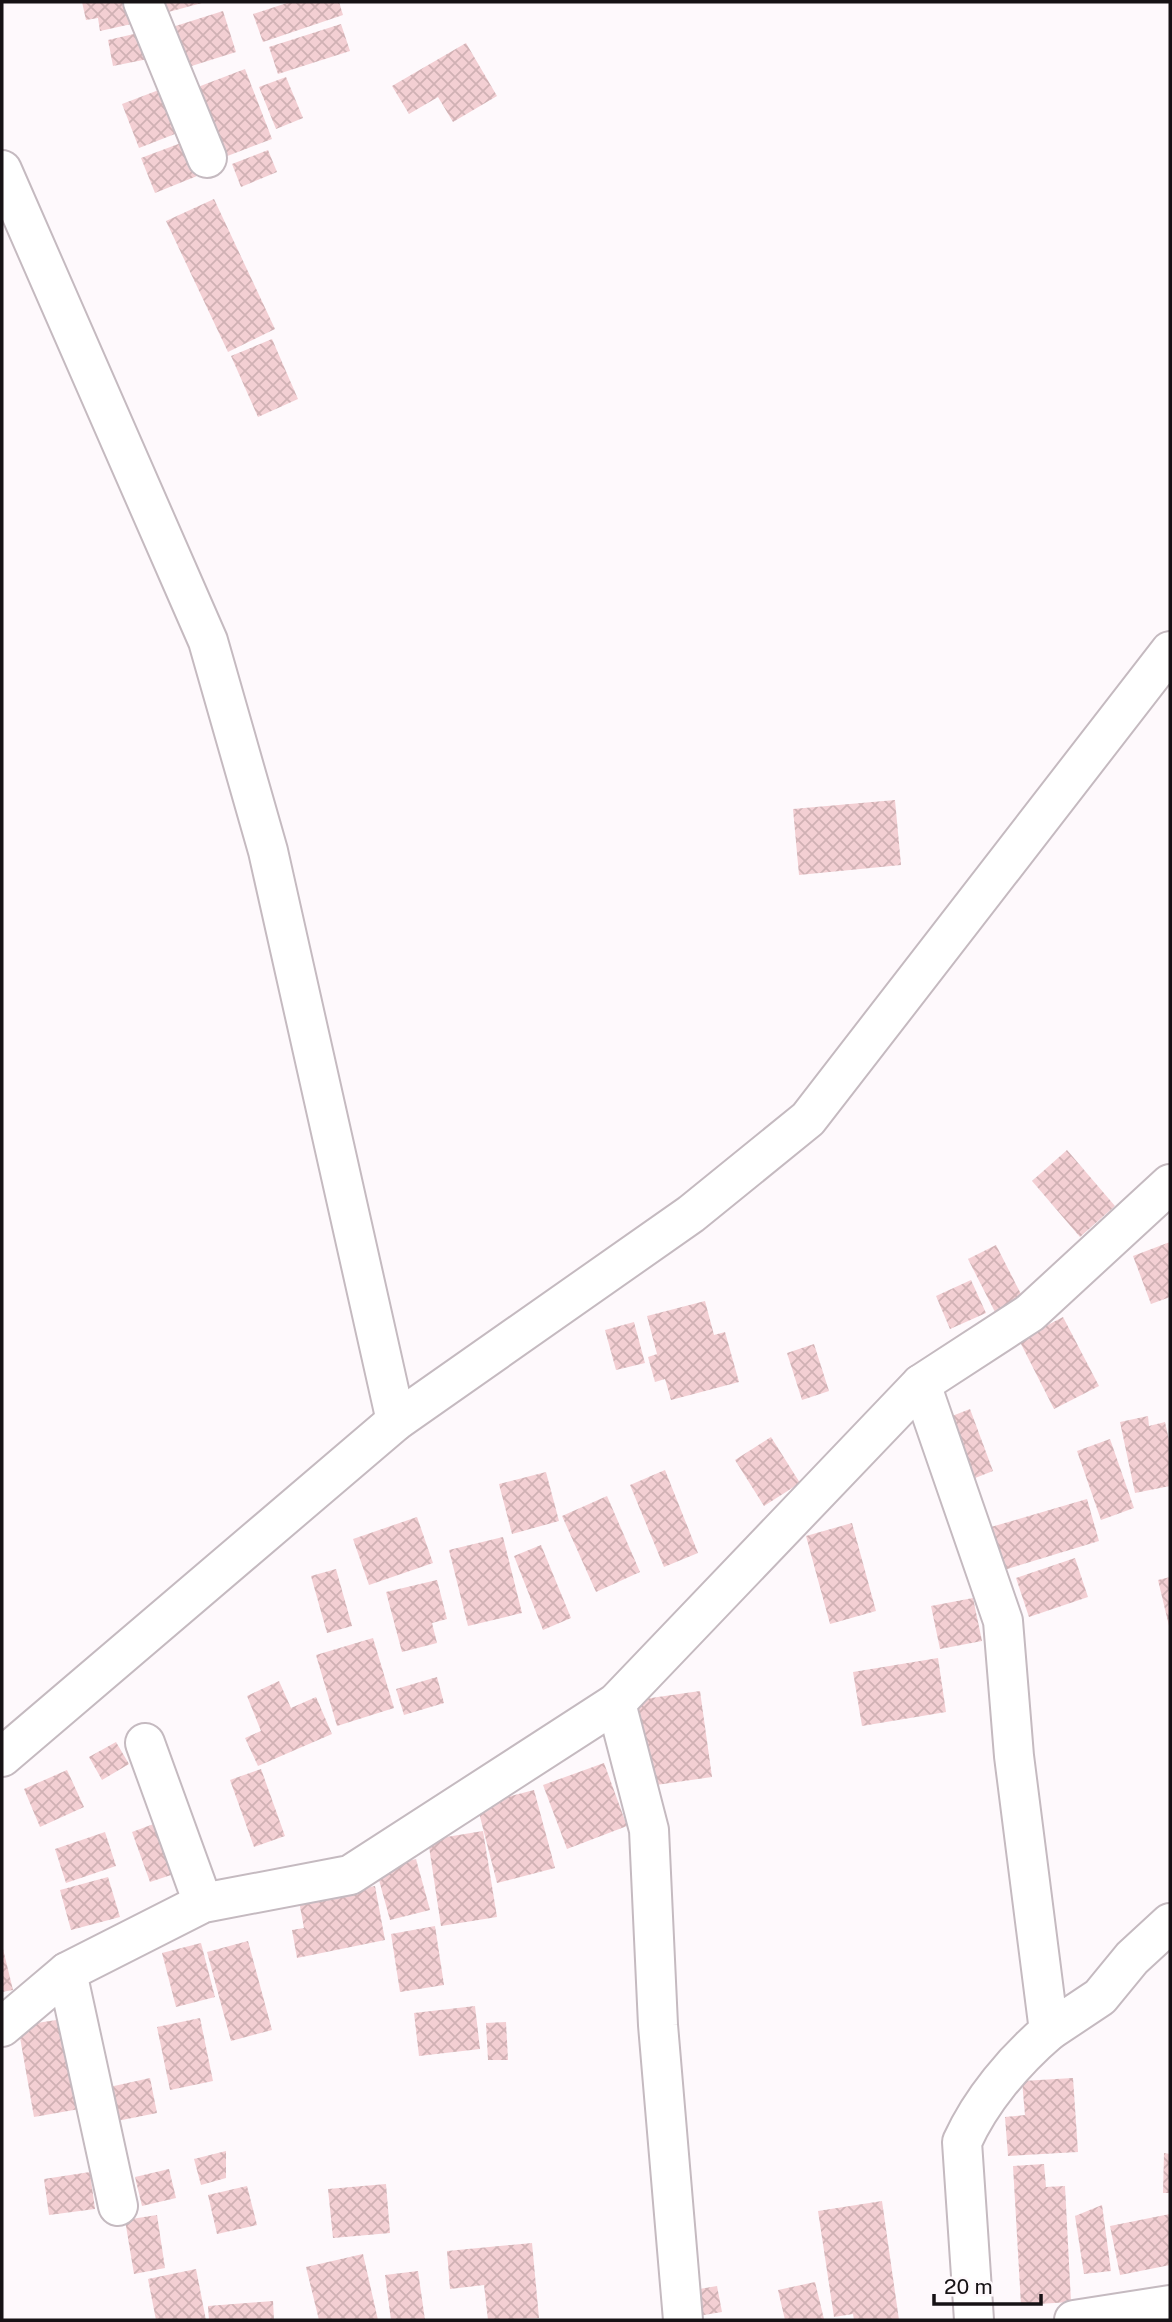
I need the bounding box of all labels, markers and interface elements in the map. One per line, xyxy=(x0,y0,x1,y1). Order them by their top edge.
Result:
scale bar xyxy=(934,2262,1041,2306)
text: 20 m xyxy=(944,2274,993,2299)

